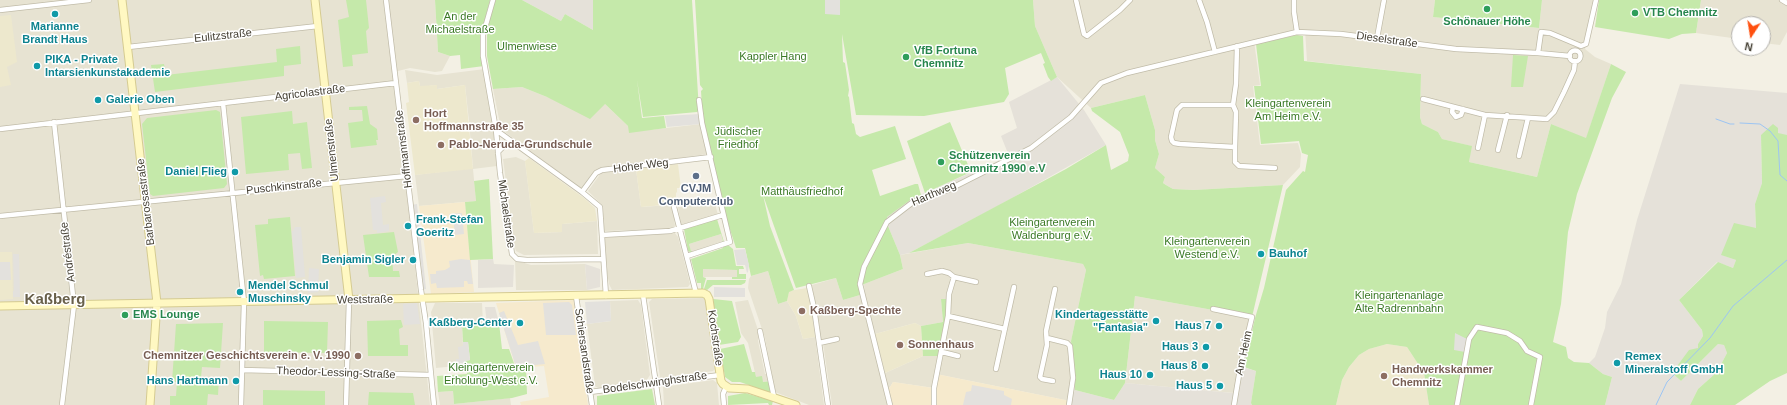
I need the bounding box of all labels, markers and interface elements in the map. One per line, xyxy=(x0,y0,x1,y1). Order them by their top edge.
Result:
marker: Schönauer Höhe xyxy=(1482,4,1492,14)
place label: VTB Chemnitz xyxy=(1643,6,1718,20)
marker: VTB Chemnitz xyxy=(1630,8,1640,18)
marker: Marianne Brandt Haus xyxy=(50,9,60,19)
park label: An der Michaelstraße xyxy=(425,10,495,36)
place label: Schönauer Höhe xyxy=(1443,15,1531,29)
north arrow xyxy=(1731,16,1771,56)
place label: Marianne Brandt Haus xyxy=(22,20,88,46)
street label: Eulitzstraße xyxy=(193,26,253,46)
street label: Dieselstraße xyxy=(1356,29,1418,51)
park label: Ulmenwiese xyxy=(497,40,557,54)
text: N xyxy=(1744,40,1754,53)
place label: VfB Fortuna Chemnitz xyxy=(914,44,977,70)
park label: Kappler Hang xyxy=(739,50,807,64)
marker: VfB Fortuna Chemnitz xyxy=(901,52,911,62)
place label: PIKA - Private Intarsienkunstakademie xyxy=(45,53,170,79)
marker: PIKA - Private Intarsienkunstakademie xyxy=(32,61,42,71)
street label: Agricolastraße xyxy=(274,82,346,104)
place label: Galerie Oben xyxy=(106,93,174,107)
marker: Galerie Oben xyxy=(93,95,103,105)
park label: Kleingartenverein Am Heim e.V. xyxy=(1245,97,1331,123)
place label: Hort Hoffmannstraße 35 xyxy=(424,107,524,133)
street label: Hoffmannstraße xyxy=(393,109,415,189)
marker: Hort Hoffmannstraße 35 xyxy=(411,115,421,125)
street label: Ulmenstraße xyxy=(322,118,342,182)
park label: Jüdischer Friedhof xyxy=(714,125,762,151)
place label: Pablo-Neruda-Grundschule xyxy=(449,138,592,152)
marker: Pablo-Neruda-Grundschule xyxy=(436,140,446,150)
place label: Schützenverein Chemnitz 1990 e.V xyxy=(949,149,1046,175)
street label: Hoher Weg xyxy=(613,156,669,176)
marker: Schützenverein Chemnitz 1990 e.V xyxy=(936,157,946,167)
street label: Barbarossastraße xyxy=(134,158,158,246)
place label: Daniel Flieg xyxy=(165,165,227,179)
marker: Daniel Flieg xyxy=(230,167,240,177)
marker: CVJM Computerclub xyxy=(691,171,701,181)
street label: Puschkinstraße xyxy=(246,176,322,198)
street label: Michaelstraße xyxy=(495,179,517,249)
street label: Harthweg xyxy=(910,179,958,209)
place label: CVJM Computerclub xyxy=(659,182,733,208)
park label: Matthäusfriedhof xyxy=(761,185,843,199)
place label: Frank-Stefan Goeritz xyxy=(416,213,483,239)
park label: Kleingartenverein Waldenburg e.V. xyxy=(1009,216,1095,242)
street label: Andréstraße xyxy=(58,221,78,283)
marker: Frank-Stefan Goeritz xyxy=(403,221,413,231)
park label: Kleingartenverein Westend e.V. xyxy=(1164,235,1250,261)
place label: Bauhof xyxy=(1269,247,1307,261)
marker: Bauhof xyxy=(1256,249,1266,259)
place label: Benjamin Sigler xyxy=(322,253,405,267)
marker: Benjamin Sigler xyxy=(408,255,418,265)
place label: Mendel Schmul Muschinsky xyxy=(248,279,329,305)
marker: Mendel Schmul Muschinsky xyxy=(235,287,245,297)
park label: Kleingartenanlage Alte Radrennbahn xyxy=(1355,289,1443,315)
district label: Kaßberg xyxy=(25,291,85,309)
street label: Weststraße xyxy=(337,293,393,307)
place label: Kaßberg-Spechte xyxy=(810,304,901,318)
marker: Kaßberg-Spechte xyxy=(797,306,807,316)
street label: Schiersandstraße xyxy=(571,307,597,395)
place label: EMS Lounge xyxy=(133,308,200,322)
place label: Kindertagesstätte "Fantasia" xyxy=(1055,308,1148,334)
street label: Kochstraße xyxy=(705,309,725,367)
marker: EMS Lounge xyxy=(120,310,130,320)
place label: Kaßberg-Center xyxy=(429,316,512,330)
marker: Kindertagesstätte "Fantasia" xyxy=(1151,316,1161,326)
marker: Kaßberg-Center xyxy=(515,318,525,328)
place label: Haus 7 xyxy=(1175,319,1211,333)
marker: Haus 7 xyxy=(1214,321,1224,331)
street label: Am Heim xyxy=(1233,330,1255,376)
place label: Sonnenhaus xyxy=(908,338,974,352)
marker: Sonnenhaus xyxy=(895,340,905,350)
place label: Haus 3 xyxy=(1162,340,1198,354)
marker: Haus 3 xyxy=(1201,342,1211,352)
place label: Chemnitzer Geschichtsverein e. V. 1990 xyxy=(143,349,350,363)
place label: Remex Mineralstoff GmbH xyxy=(1625,350,1723,376)
marker: Chemnitzer Geschichtsverein e. V. 1990 xyxy=(353,351,363,361)
marker: Remex Mineralstoff GmbH xyxy=(1612,358,1622,368)
place label: Haus 8 xyxy=(1161,359,1197,373)
park label: Kleingartenverein Erholung-West e.V. xyxy=(444,361,538,387)
marker: Haus 8 xyxy=(1200,361,1210,371)
place label: Handwerkskammer Chemnitz xyxy=(1392,363,1493,389)
street label: Theodor-Lessing-Straße xyxy=(276,364,396,382)
place label: Haus 10 xyxy=(1100,368,1142,382)
street label: Bodelschwinghstraße xyxy=(602,369,708,397)
marker: Haus 10 xyxy=(1145,370,1155,380)
marker: Handwerkskammer Chemnitz xyxy=(1379,371,1389,381)
place label: Hans Hartmann xyxy=(147,374,228,388)
marker: Hans Hartmann xyxy=(231,376,241,386)
place label: Haus 5 xyxy=(1176,379,1212,393)
marker: Haus 5 xyxy=(1215,381,1225,391)

